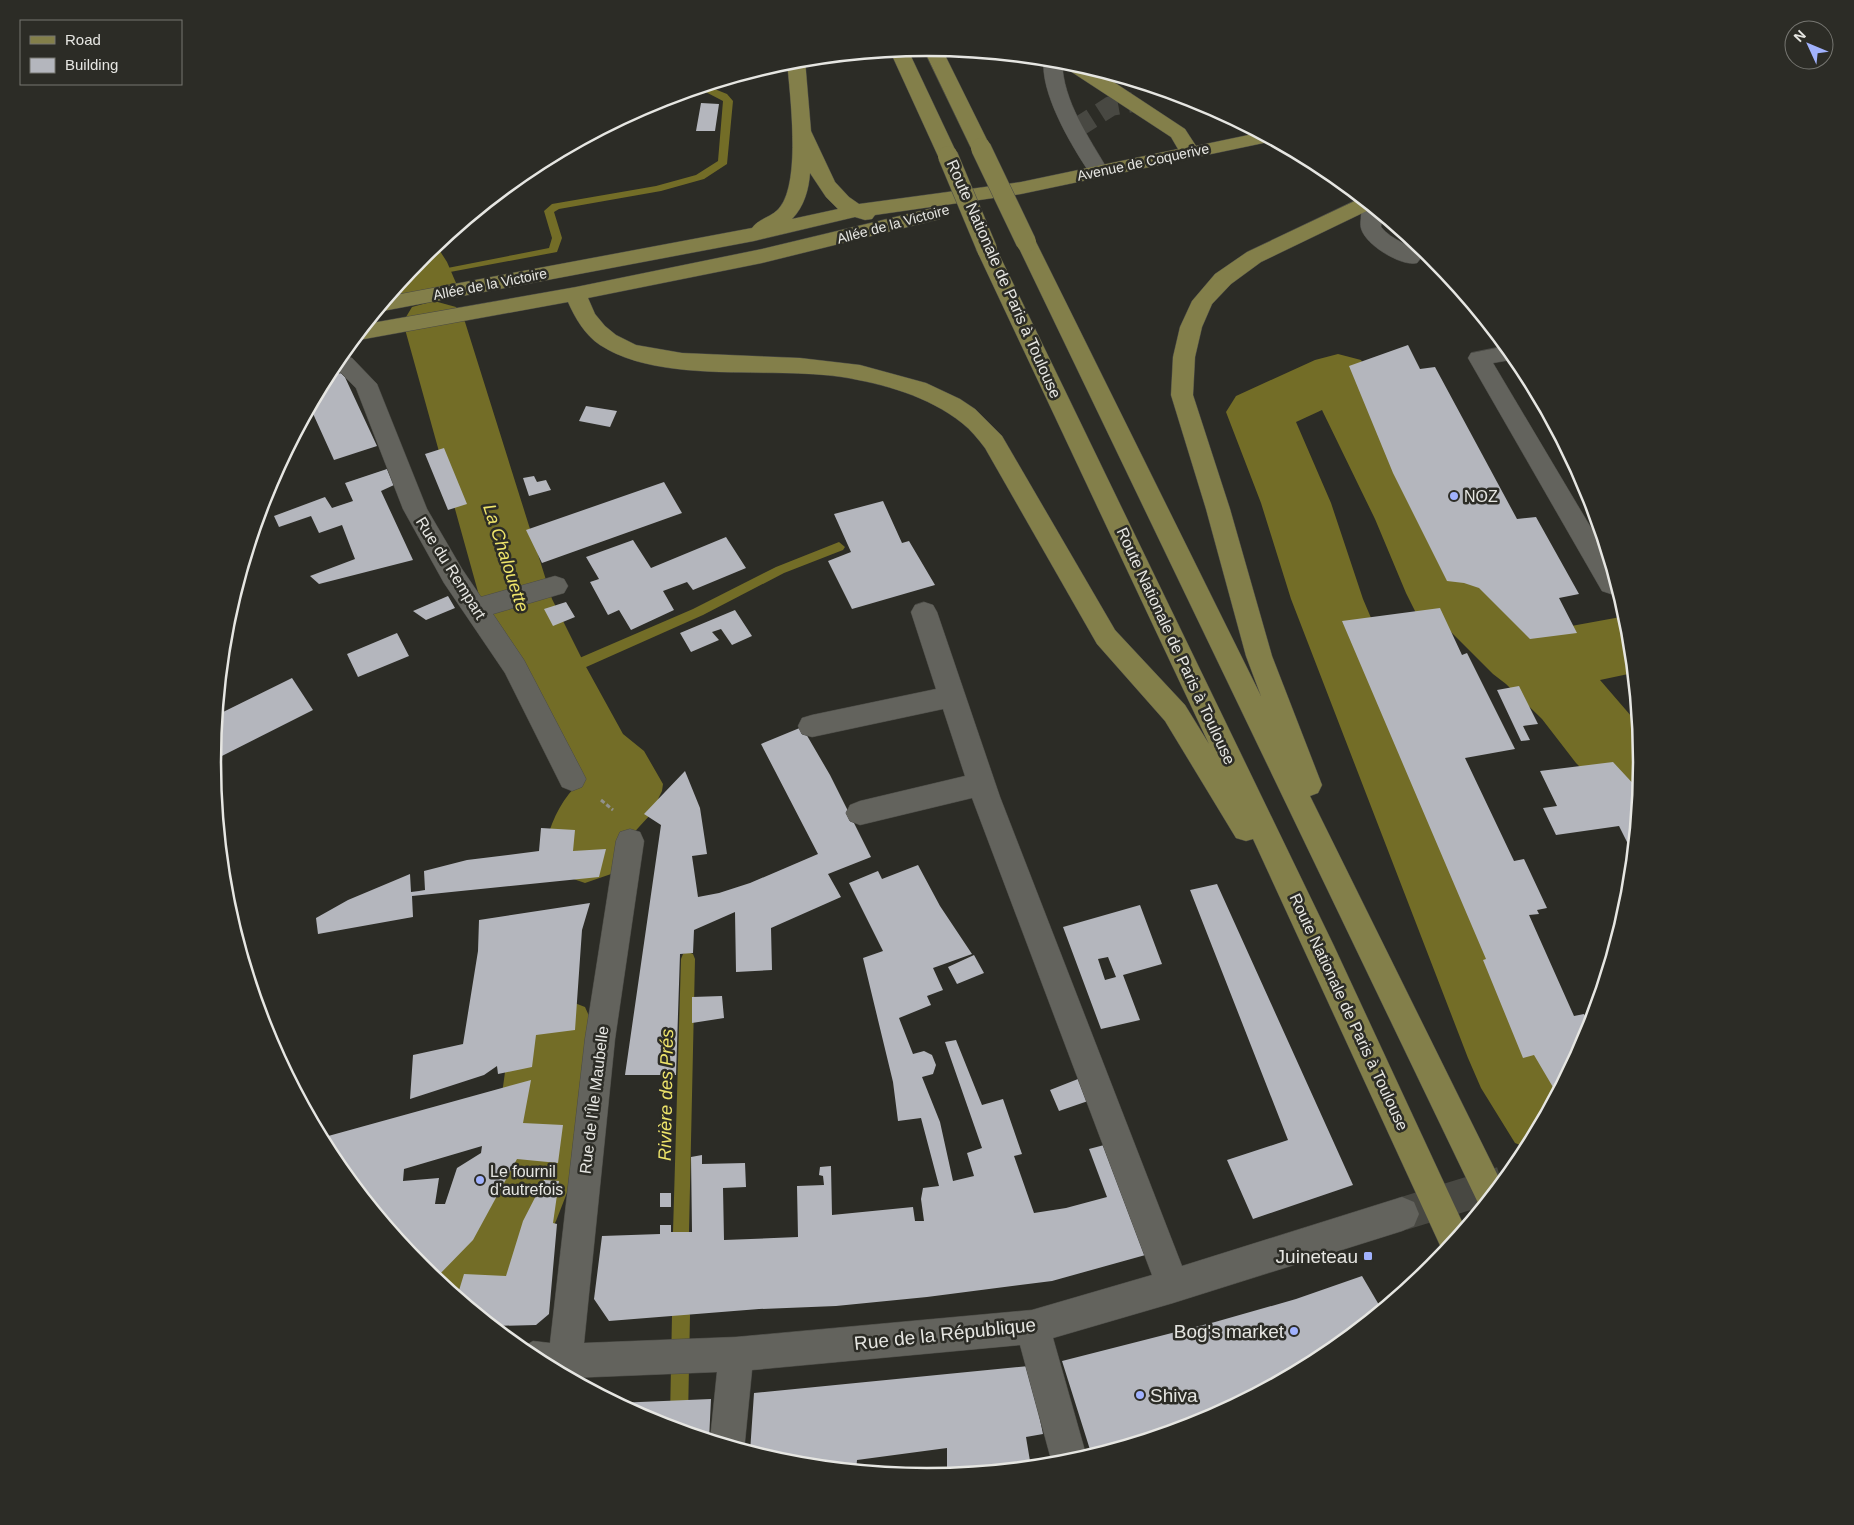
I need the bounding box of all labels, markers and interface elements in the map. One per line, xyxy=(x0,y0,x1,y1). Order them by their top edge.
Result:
legend xyxy=(20,20,182,85)
north arrow xyxy=(1784,20,1834,70)
text: N xyxy=(1790,27,1809,45)
text: Road xyxy=(65,31,101,48)
text: Building xyxy=(65,56,118,73)
street label: Avenue de Coquerive xyxy=(1076,140,1211,184)
street label: Route Nationale de Paris à Toulouse xyxy=(943,157,1065,401)
street label: Allée de la Victoire xyxy=(835,201,951,247)
street label: Allée de la Victoire xyxy=(432,265,549,303)
place label: NOZ xyxy=(1464,488,1498,505)
marker: NOZ xyxy=(1448,490,1460,502)
water label: La Chalouette xyxy=(479,502,533,614)
street label: Rue du Rempart xyxy=(413,514,490,623)
street label: Route Nationale de Paris à Toulouse xyxy=(1113,525,1239,767)
street label: Route Nationale de Paris à Toulouse xyxy=(1286,891,1412,1133)
street label: Rue de l'Île Maubelle xyxy=(575,1025,612,1175)
water label: Rivière des Prés xyxy=(655,1029,677,1161)
place label: Le fournil d'autrefois xyxy=(490,1163,563,1198)
marker: Le fournil d'autrefois xyxy=(474,1174,486,1186)
place label: Juineteau xyxy=(1276,1246,1358,1267)
marker: Juineteau xyxy=(1362,1250,1374,1262)
street label: Rue de la République xyxy=(853,1314,1037,1354)
place label: Bog's market xyxy=(1174,1321,1285,1342)
marker: Bog's market xyxy=(1288,1325,1300,1337)
place label: Shiva xyxy=(1150,1385,1198,1406)
marker: Shiva xyxy=(1134,1389,1146,1401)

